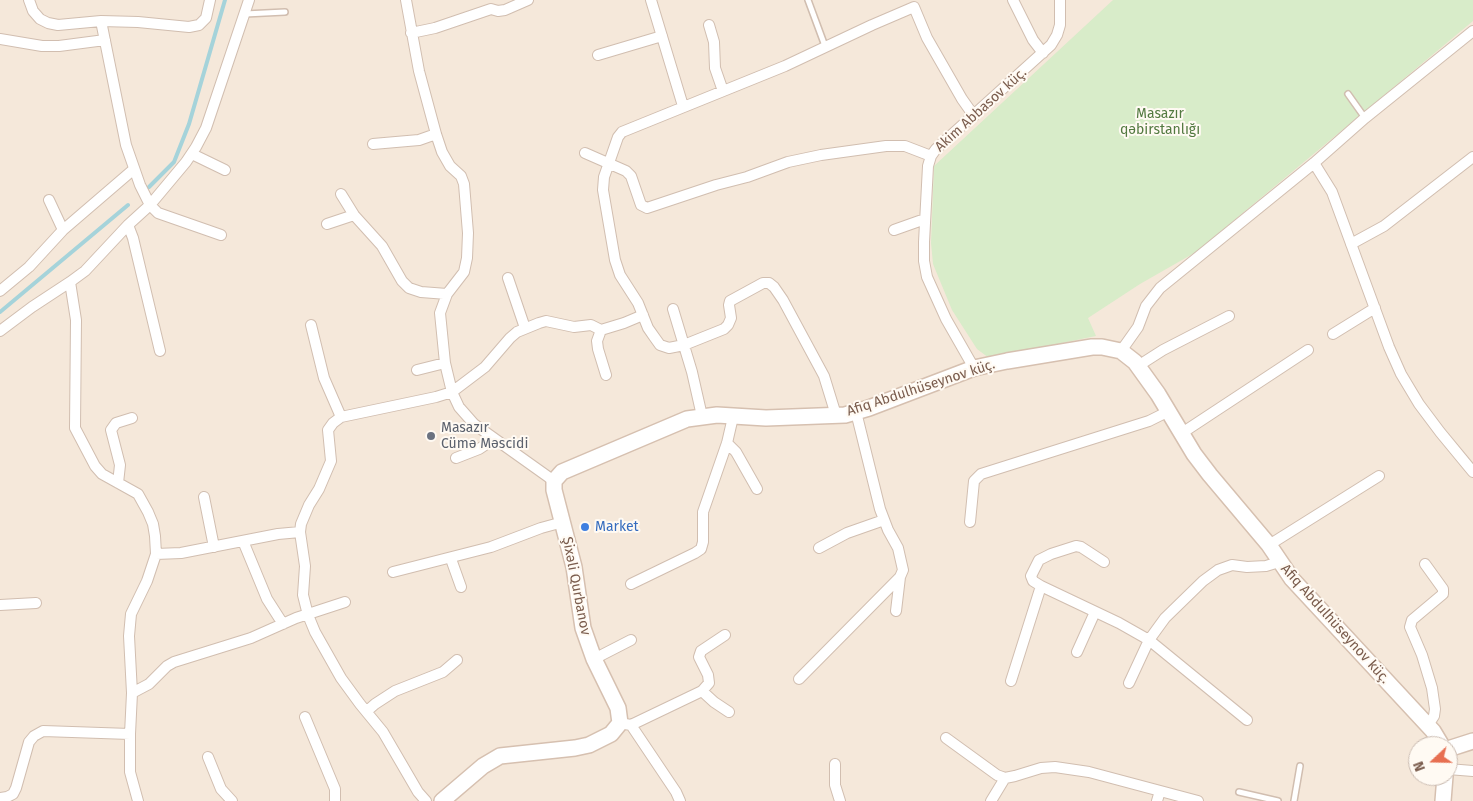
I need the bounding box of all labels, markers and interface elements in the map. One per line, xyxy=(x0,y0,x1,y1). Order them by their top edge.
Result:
street label: Akim Abbasov küç. xyxy=(932,64,1030,156)
park label: Masazır qəbirstanlığı xyxy=(1120,106,1200,138)
street label: Afiq Abdulhüseynov küç. xyxy=(845,356,997,420)
place label: Masazır Cümə Məscidi xyxy=(441,420,528,452)
marker: Masazır Cümə Məscidi xyxy=(425,430,437,442)
place label: Market xyxy=(595,519,639,535)
marker: Market xyxy=(579,521,591,533)
street label: Şixəli Qurbanov xyxy=(558,535,594,637)
street label: Afiq Abdulhüseynov küç. xyxy=(1277,561,1393,687)
north arrow xyxy=(1408,736,1458,786)
text: N xyxy=(1410,759,1429,774)

